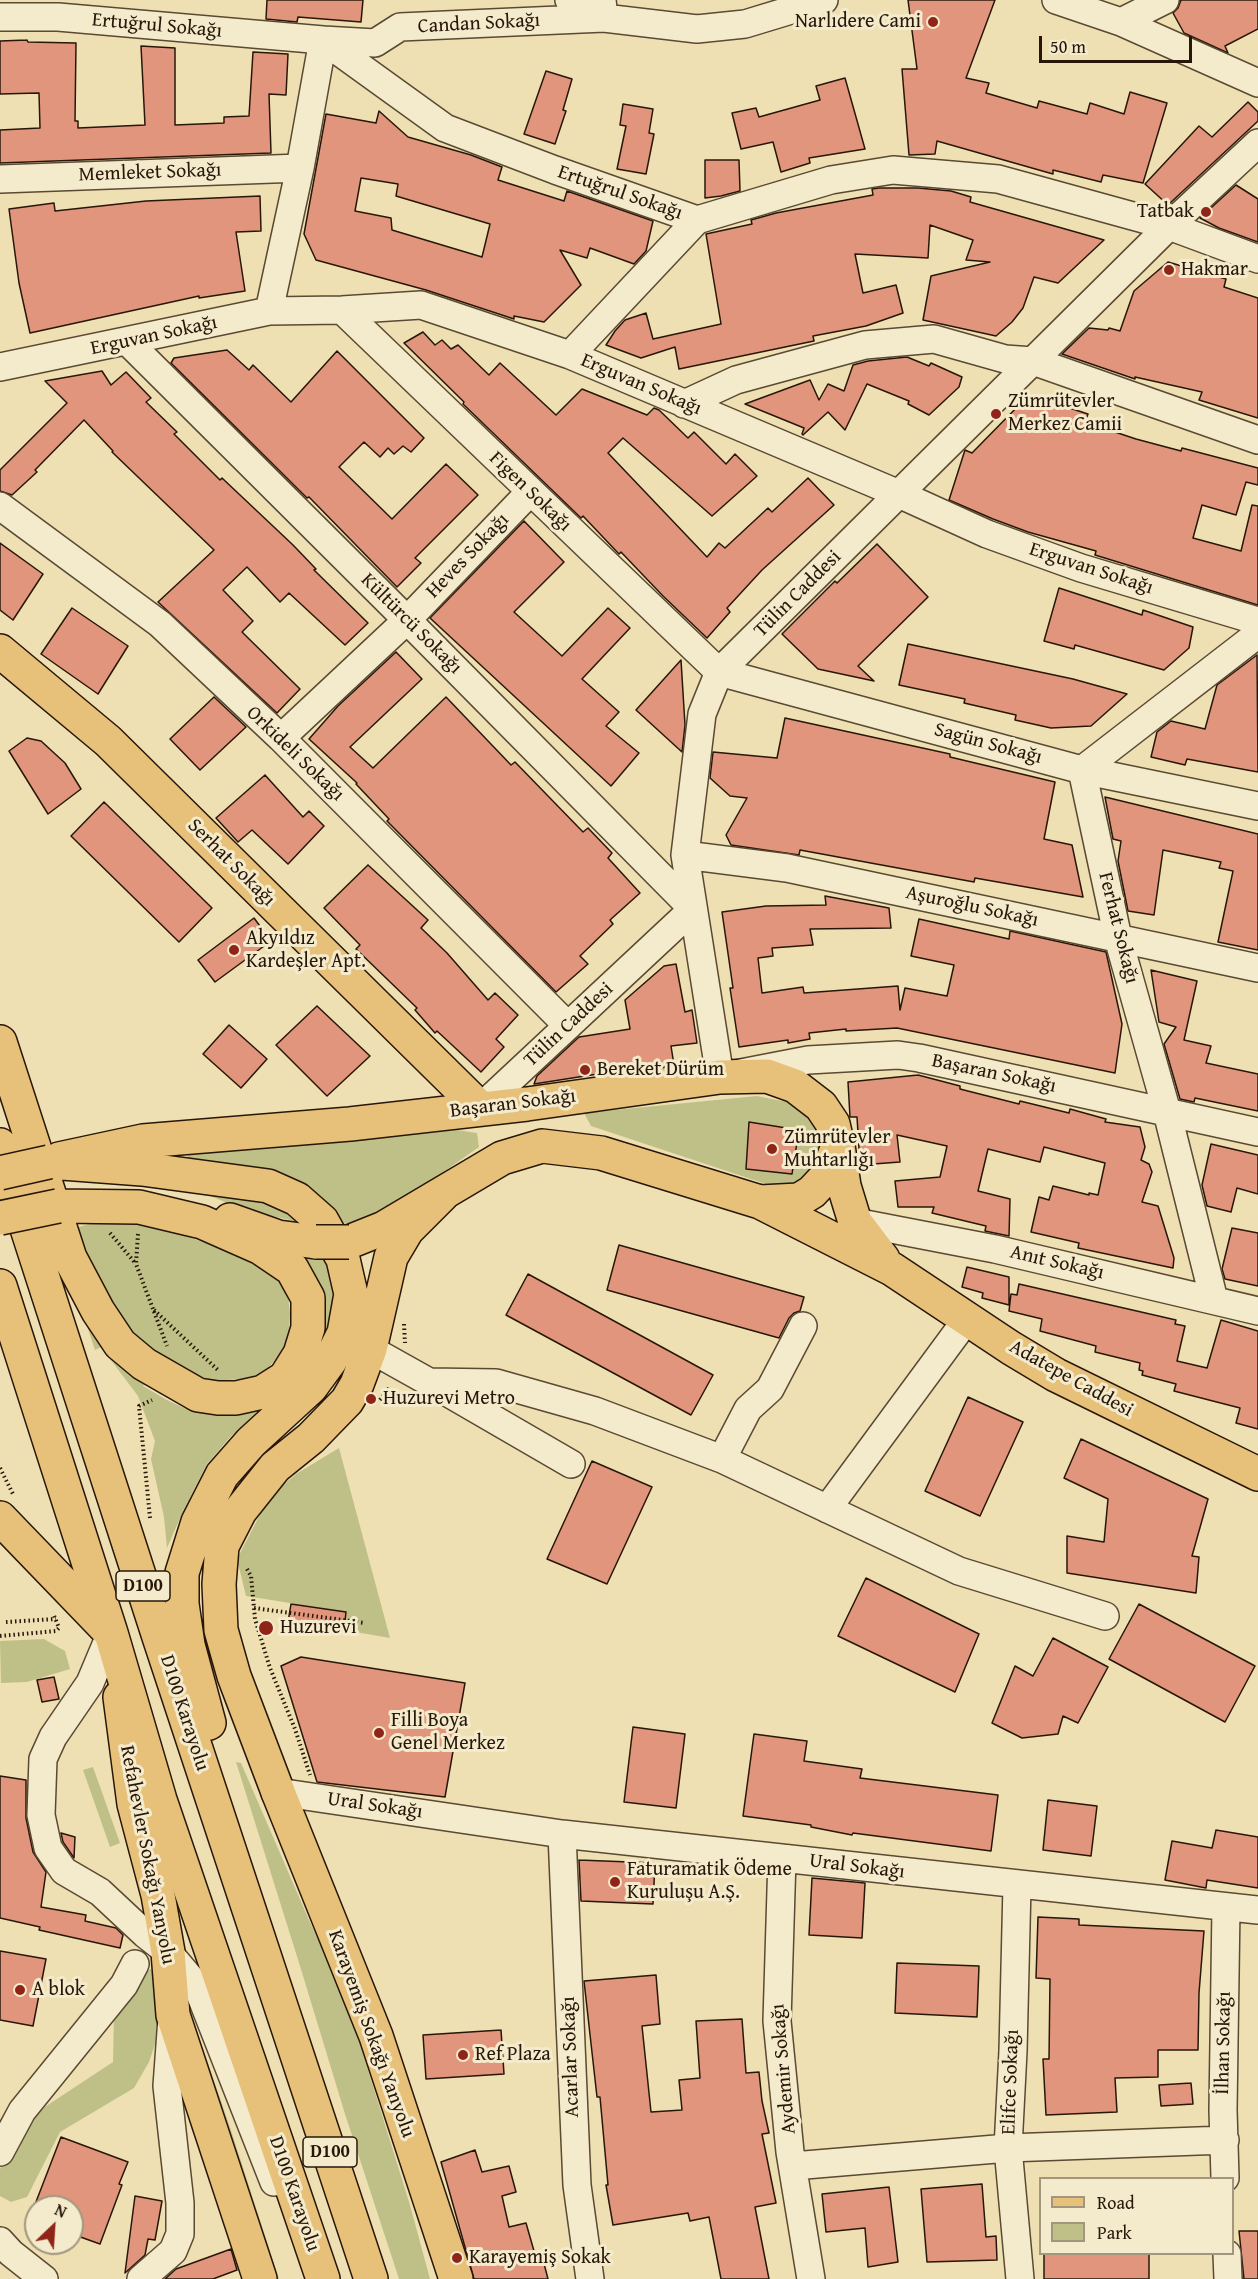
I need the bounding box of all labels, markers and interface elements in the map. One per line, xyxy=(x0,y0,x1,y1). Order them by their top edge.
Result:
street label: Ertuğrul Sokağı xyxy=(91,8,223,44)
street label: Candan Sokağı xyxy=(417,9,541,39)
place label: Narlıdere Cami xyxy=(795,10,921,34)
marker: Narlıdere Cami xyxy=(926,15,940,29)
scale bar xyxy=(1042,24,1195,62)
text: 50 m xyxy=(1050,33,1086,60)
street label: Memleket Sokağı xyxy=(78,159,222,187)
street label: Ertuğrul Sokağı xyxy=(554,160,686,226)
place label: Tatbak xyxy=(1137,200,1194,224)
marker: Tatbak xyxy=(1199,205,1213,219)
place label: Hakmar xyxy=(1181,258,1248,282)
marker: Hakmar xyxy=(1162,263,1176,277)
street label: Erguvan Sokağı xyxy=(88,311,220,361)
street label: Erguvan Sokağı xyxy=(577,349,705,421)
place label: Zümrütevler Merkez Camii xyxy=(1008,390,1122,437)
marker: Zümrütevler Merkez Camii xyxy=(989,407,1003,421)
street label: Figen Sokağı xyxy=(484,447,576,537)
street label: Heves Sokağı xyxy=(422,508,514,604)
street label: Erguvan Sokağı xyxy=(1026,538,1156,600)
street label: Tülin Caddesi xyxy=(749,545,847,643)
street label: Kültürcü Sokağı xyxy=(355,568,467,680)
street label: Orkideli Sokağı xyxy=(241,701,349,807)
street label: Sagün Sokağı xyxy=(931,718,1045,770)
street label: Serhat Sokağı xyxy=(182,814,280,912)
street label: Ferhat Sokağı xyxy=(1093,870,1143,986)
street label: Aşuroğlu Sokağı xyxy=(903,881,1041,933)
place label: Akyıldız Kardeşler Apt. xyxy=(246,927,366,974)
marker: Akyıldız Kardeşler Apt. xyxy=(227,943,241,957)
street label: Tülin Caddesi xyxy=(519,978,619,1072)
street label: Başaran Sokağı xyxy=(930,1049,1058,1099)
place label: Bereket Dürüm xyxy=(597,1058,724,1082)
marker: Bereket Dürüm xyxy=(578,1063,592,1077)
street label: Başaran Sokağı xyxy=(449,1084,577,1124)
place label: Zümrütevler Muhtarlığı xyxy=(784,1126,890,1173)
marker: Zümrütevler Muhtarlığı xyxy=(765,1142,779,1156)
street label: Anıt Sokağı xyxy=(1008,1241,1106,1285)
street label: Adatepe Caddesi xyxy=(1005,1335,1137,1423)
place label: Huzurevi Metro xyxy=(383,1387,515,1411)
marker: Huzurevi Metro xyxy=(364,1392,378,1406)
road number: D100 xyxy=(116,1571,170,1601)
place label: Huzurevi xyxy=(280,1616,357,1640)
marker: Huzurevi xyxy=(257,1619,275,1637)
street label: D100 Karayolu xyxy=(154,1652,214,1774)
place label: Filli Boya Genel Merkez xyxy=(391,1709,505,1756)
marker: Filli Boya Genel Merkez xyxy=(372,1726,386,1740)
street label: Refahevler Sokağı Yanyolu xyxy=(114,1744,180,1966)
street label: Ural Sokağı xyxy=(326,1787,424,1825)
street label: Ural Sokağı xyxy=(808,1849,906,1885)
place label: Faturamatik Ödeme Kuruluşu A.Ş. xyxy=(627,1858,792,1905)
marker: Faturamatik Ödeme Kuruluşu A.Ş. xyxy=(608,1875,622,1889)
street label: Karayemiş Sokağı Yanyolu xyxy=(322,1927,420,2141)
place label: A blok xyxy=(32,1978,85,2002)
marker: A blok xyxy=(13,1983,27,1997)
street label: İlhan Sokağı xyxy=(1211,1991,1237,2095)
street label: Acarlar Sokağı xyxy=(557,1996,585,2118)
street label: Aydemir Sokağı xyxy=(766,2003,802,2135)
street label: Elifce Sokağı xyxy=(997,2029,1025,2135)
place label: Ref Plaza xyxy=(475,2043,551,2067)
marker: Ref Plaza xyxy=(456,2048,470,2062)
street label: D100 Karayolu xyxy=(263,2133,325,2255)
road number: D100 xyxy=(303,2137,357,2167)
legend xyxy=(1039,2177,1234,2255)
text: Road xyxy=(1097,2189,1135,2216)
north arrow xyxy=(24,2195,84,2255)
text: N xyxy=(51,2197,71,2224)
text: Park xyxy=(1097,2219,1132,2246)
place label: Karayemiş Sokak xyxy=(469,2246,611,2270)
marker: Karayemiş Sokak xyxy=(450,2251,464,2265)

